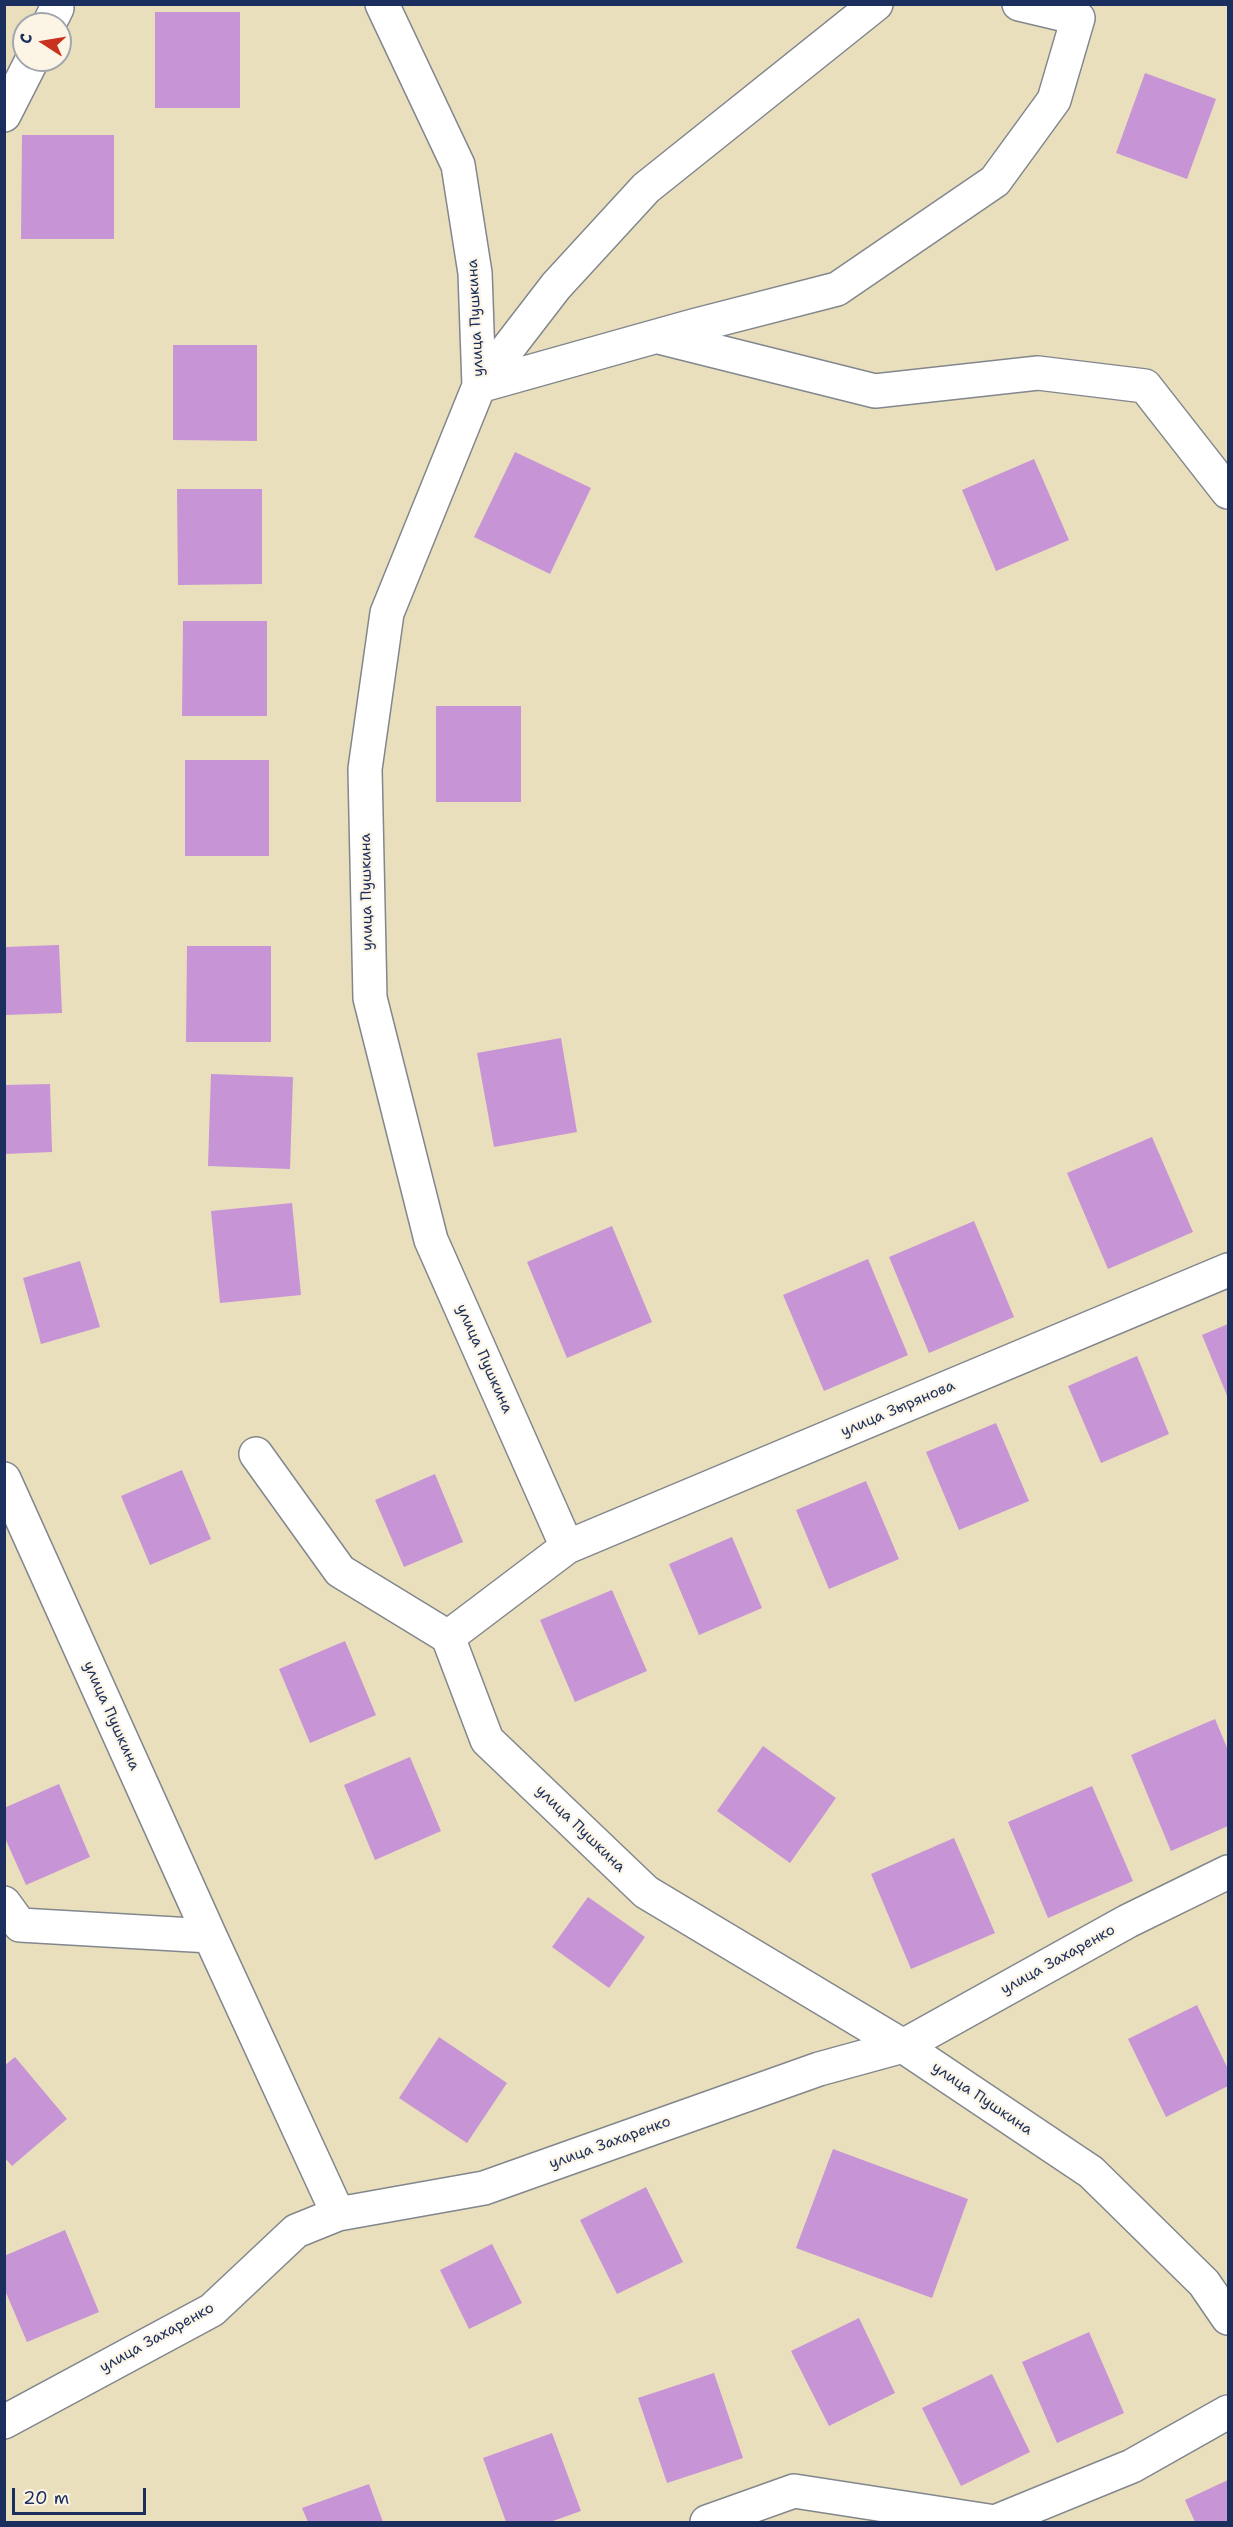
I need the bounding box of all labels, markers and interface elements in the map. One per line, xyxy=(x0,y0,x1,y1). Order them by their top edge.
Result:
north arrow xyxy=(12,12,72,72)
text: С xyxy=(15,32,37,46)
street label: улица Пушкина xyxy=(464,259,488,377)
street label: улица Пушкина xyxy=(357,833,377,951)
street label: улица Пушкина xyxy=(452,1302,516,1416)
street label: улица Зырянова xyxy=(838,1377,958,1441)
street label: улица Пушкина xyxy=(79,1659,143,1773)
street label: улица Пушкина xyxy=(531,1782,629,1876)
street label: улица Захаренко xyxy=(998,1921,1118,1999)
street label: улица Пушкина xyxy=(928,2059,1036,2139)
street label: улица Захаренко xyxy=(547,2113,673,2173)
street label: улица Захаренко xyxy=(97,2299,217,2377)
scale bar xyxy=(15,2476,148,2514)
text: 20 m xyxy=(23,2486,69,2510)

